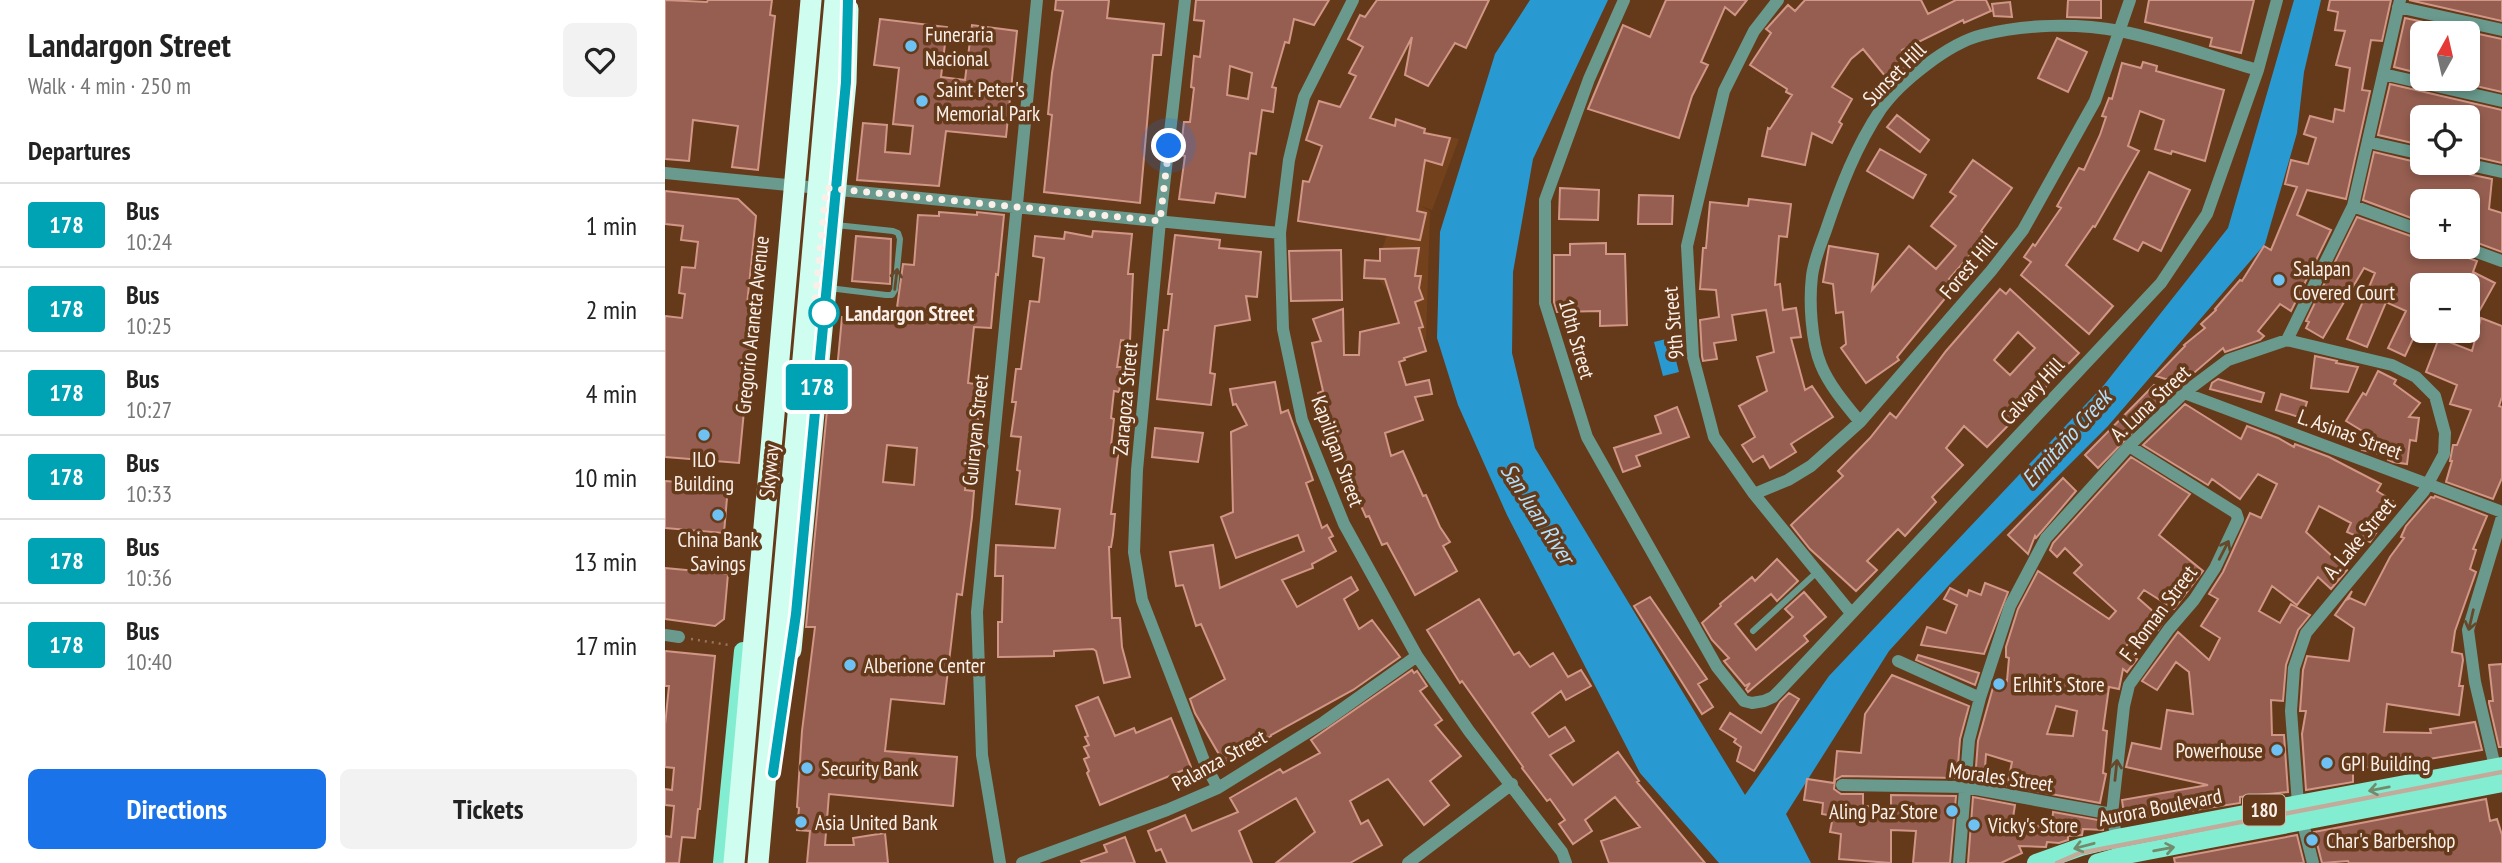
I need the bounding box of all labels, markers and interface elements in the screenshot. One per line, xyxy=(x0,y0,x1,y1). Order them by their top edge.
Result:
place label: Funeraria Nacional xyxy=(925,21,994,72)
north arrow xyxy=(2410,21,2480,91)
map controls xyxy=(2410,21,2480,343)
text: Landargon Street xyxy=(28,23,231,66)
button: heart xyxy=(563,23,637,97)
street label: Sunset Hill xyxy=(1857,36,1932,111)
marker: Funeraria Nacional xyxy=(903,38,919,54)
text: Walk · 4 min · 250 m xyxy=(28,71,191,100)
place label: Saint Peter's Memorial Park xyxy=(936,76,1040,127)
marker: Saint Peter's Memorial Park xyxy=(914,93,930,109)
button: locate xyxy=(2410,105,2480,175)
your location xyxy=(1151,128,1186,163)
text: Departures xyxy=(28,134,131,167)
button: + xyxy=(2410,189,2480,259)
text: Bus xyxy=(126,194,159,227)
text: 178 xyxy=(49,209,84,240)
text: 1 min xyxy=(586,209,637,242)
text: 10:24 xyxy=(126,227,172,256)
street label: Forest Hill xyxy=(1934,229,2003,304)
street label: Gregorio Araneta Avenue xyxy=(729,235,775,415)
place label: Salapan Covered Court xyxy=(2293,255,2395,306)
one-way arrow xyxy=(889,268,902,291)
marker: Salapan Covered Court xyxy=(2271,272,2287,288)
button: − xyxy=(2410,273,2480,343)
text: Bus xyxy=(126,278,159,311)
street label: 9th Street xyxy=(1656,286,1690,360)
text: 178 xyxy=(49,293,84,324)
text: 2 min xyxy=(586,293,637,326)
street label: 10th Street xyxy=(1553,296,1601,382)
marker: Landargon Street xyxy=(809,298,839,328)
place label: Landargon Street xyxy=(845,300,974,327)
text: 10:25 xyxy=(126,311,172,340)
street label: Zaragoza Street xyxy=(1107,341,1143,457)
street label: Calvary Hill xyxy=(1994,352,2070,430)
street label: A. Luna Street xyxy=(2104,359,2196,447)
text: Bus xyxy=(126,362,159,395)
line badge: 178 xyxy=(777,364,857,410)
text: 178 xyxy=(800,371,834,402)
street label: Guirayan Street xyxy=(956,373,994,487)
text: 178 xyxy=(49,377,84,408)
text: 4 min xyxy=(586,377,637,410)
water label: Ermitaño Creek xyxy=(2015,381,2119,493)
street label: Kapiligan Street xyxy=(1305,392,1371,510)
text: 10:27 xyxy=(126,395,172,424)
street label: L. Asinas Street xyxy=(2294,403,2406,465)
marker: ILO Building xyxy=(696,427,712,443)
street label: Skyway xyxy=(753,443,785,499)
text: Bus xyxy=(126,446,159,479)
place label: ILO Building xyxy=(674,446,734,497)
water label: San Juan River xyxy=(1495,457,1583,572)
text: 178 xyxy=(49,461,84,492)
text: 10 min xyxy=(574,461,637,494)
text: 10:33 xyxy=(126,479,172,508)
street label: A. Lake Street xyxy=(2317,491,2401,584)
marker: China Bank Savings xyxy=(710,507,726,523)
place label: China Bank Savings xyxy=(677,526,759,577)
text: Bus xyxy=(126,530,159,563)
one-way arrow xyxy=(2218,540,2231,561)
text: 178 xyxy=(49,545,84,576)
text: 13 min xyxy=(574,545,637,578)
street label: F. Roman Street xyxy=(2113,560,2203,666)
text: 10:36 xyxy=(126,563,172,592)
one-way arrow xyxy=(2464,608,2477,631)
text: Bus xyxy=(126,614,159,647)
text: 178 xyxy=(49,629,84,660)
text: 17 min xyxy=(575,629,637,662)
text: 10:40 xyxy=(126,647,172,676)
place label: Alberione Center xyxy=(864,652,986,679)
marker: Alberione Center xyxy=(842,657,858,673)
place label: Erlhit's Store xyxy=(2013,671,2105,698)
marker: Erlhit's Store xyxy=(1991,676,2007,692)
street label: Palanza Street xyxy=(1167,723,1271,797)
place label: Powerhouse xyxy=(2175,737,2263,764)
marker: Powerhouse xyxy=(2269,742,2285,758)
place label: GPI Building xyxy=(2341,750,2431,777)
place label: Security Bank xyxy=(821,755,918,782)
marker: GPI Building xyxy=(2319,755,2335,771)
street label: Morales Street xyxy=(1947,756,2055,798)
marker: Security Bank xyxy=(799,760,815,776)
one-way arrow xyxy=(2110,760,2123,782)
button: Directions xyxy=(28,769,326,849)
button: Tickets xyxy=(340,769,637,849)
street label: Aurora Boulevard xyxy=(2096,782,2224,832)
one-way arrow xyxy=(2368,783,2391,796)
road number: 180 xyxy=(2243,794,2285,825)
place label: Aling Paz Store xyxy=(1829,798,1938,825)
marker: Aling Paz Store xyxy=(1944,803,1960,819)
place label: Asia United Bank xyxy=(815,809,938,836)
place label: Vicky's Store xyxy=(1987,812,2078,839)
marker: Asia United Bank xyxy=(793,814,809,830)
marker: Vicky's Store xyxy=(1966,817,1982,833)
place label: Char's Barbershop xyxy=(2326,827,2455,854)
marker: Char's Barbershop xyxy=(2304,832,2320,848)
one-way arrow xyxy=(2073,841,2095,854)
one-way arrow xyxy=(2152,841,2175,855)

